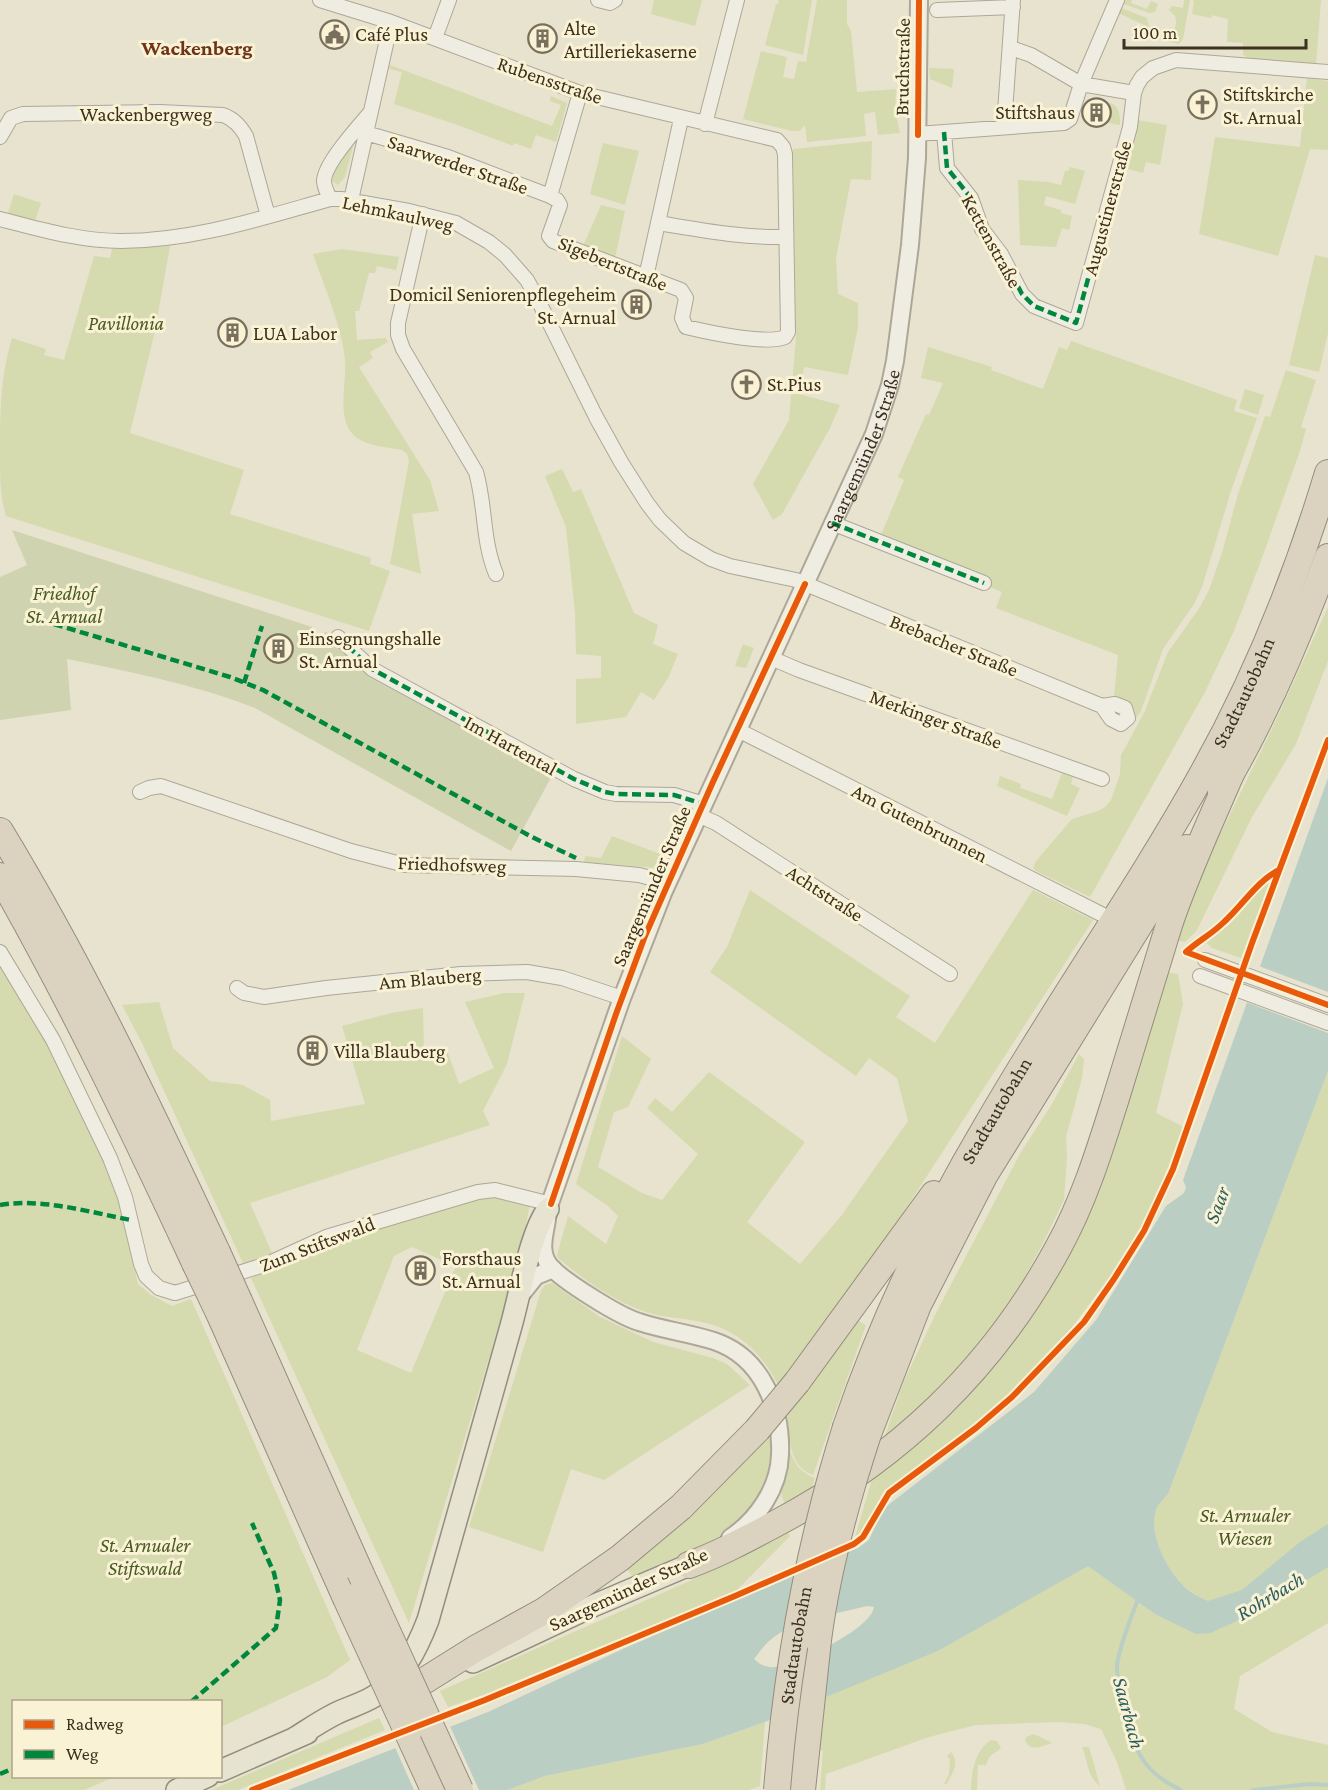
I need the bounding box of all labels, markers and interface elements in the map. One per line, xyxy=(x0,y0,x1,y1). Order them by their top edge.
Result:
scale bar xyxy=(1124,12,1306,50)
place label: Alte Artilleriekaserne xyxy=(564,17,697,62)
public building icon: Café Plus xyxy=(318,18,350,50)
street label: Bruchstraße xyxy=(890,18,914,116)
place label: Café Plus xyxy=(355,23,428,45)
building icon: Alte Artilleriekaserne xyxy=(527,23,559,55)
text: 100 m xyxy=(1133,23,1178,43)
district label: Wackenberg xyxy=(140,36,253,60)
street label: Rubensstraße xyxy=(495,52,606,108)
place label: Stiftskirche St. Arnual xyxy=(1223,83,1314,128)
church icon: Stiftskirche St. Arnual xyxy=(1186,89,1218,121)
building icon: Stiftshaus xyxy=(1080,96,1112,128)
place label: Stiftshaus xyxy=(995,101,1075,123)
street label: Wackenbergweg xyxy=(80,103,213,126)
street label: Saarwerder Straße xyxy=(385,130,531,198)
street label: Augustinerstraße xyxy=(1078,138,1137,278)
street label: Lehmkaulweg xyxy=(340,190,456,237)
street label: Kettenstraße xyxy=(957,191,1027,292)
street label: Sigebertstraße xyxy=(555,231,671,296)
place label: Domicil Seniorenpflegeheim St. Arnual xyxy=(389,283,616,328)
building icon: Domicil Seniorenpflegeheim St. Arnual xyxy=(621,289,653,321)
park label: Pavillonia xyxy=(88,312,164,334)
building icon: LUA Labor xyxy=(216,317,248,349)
place label: LUA Labor xyxy=(253,322,337,344)
street label: Saargemünder Straße xyxy=(820,367,904,534)
church icon: St.Pius xyxy=(730,368,762,400)
place label: St.Pius xyxy=(767,373,821,395)
park label: Friedhof St. Arnual xyxy=(26,582,103,627)
street label: Brebacher Straße xyxy=(887,609,1022,681)
place label: Einsegnungshalle St. Arnual xyxy=(299,627,441,672)
building icon: Einsegnungshalle St. Arnual xyxy=(262,633,294,665)
street label: Stadtautobahn xyxy=(1208,634,1279,751)
street label: Merkinger Straße xyxy=(867,685,1005,754)
street label: Im Hartental xyxy=(461,711,561,779)
street label: Am Gutenbrunnen xyxy=(848,779,992,867)
street label: Saargemünder Straße xyxy=(607,802,696,970)
street label: Friedhofsweg xyxy=(397,851,507,878)
street label: Achtstraße xyxy=(782,860,868,926)
street label: Am Blauberg xyxy=(378,963,483,994)
building icon: Villa Blauberg xyxy=(297,1035,329,1067)
place label: Villa Blauberg xyxy=(334,1040,446,1063)
street label: Stadtautobahn xyxy=(956,1053,1036,1167)
water label: Saar xyxy=(1199,1183,1235,1227)
street label: Zum Stiftswald xyxy=(256,1212,378,1276)
place label: Forsthaus St. Arnual xyxy=(442,1247,521,1292)
building icon: Forsthaus St. Arnual xyxy=(405,1254,437,1286)
park label: St. Arnualer Wiesen xyxy=(1200,1504,1291,1549)
park label: St. Arnualer Stiftswald xyxy=(100,1534,191,1580)
street label: Saargemünder Straße xyxy=(545,1543,711,1636)
water label: Rohrbach xyxy=(1232,1567,1308,1625)
street label: Stadtautobahn xyxy=(775,1584,816,1706)
water label: Saarbach xyxy=(1108,1674,1150,1752)
legend xyxy=(12,1700,222,1778)
text: Radweg xyxy=(66,1714,124,1734)
text: Weg xyxy=(66,1744,99,1764)

